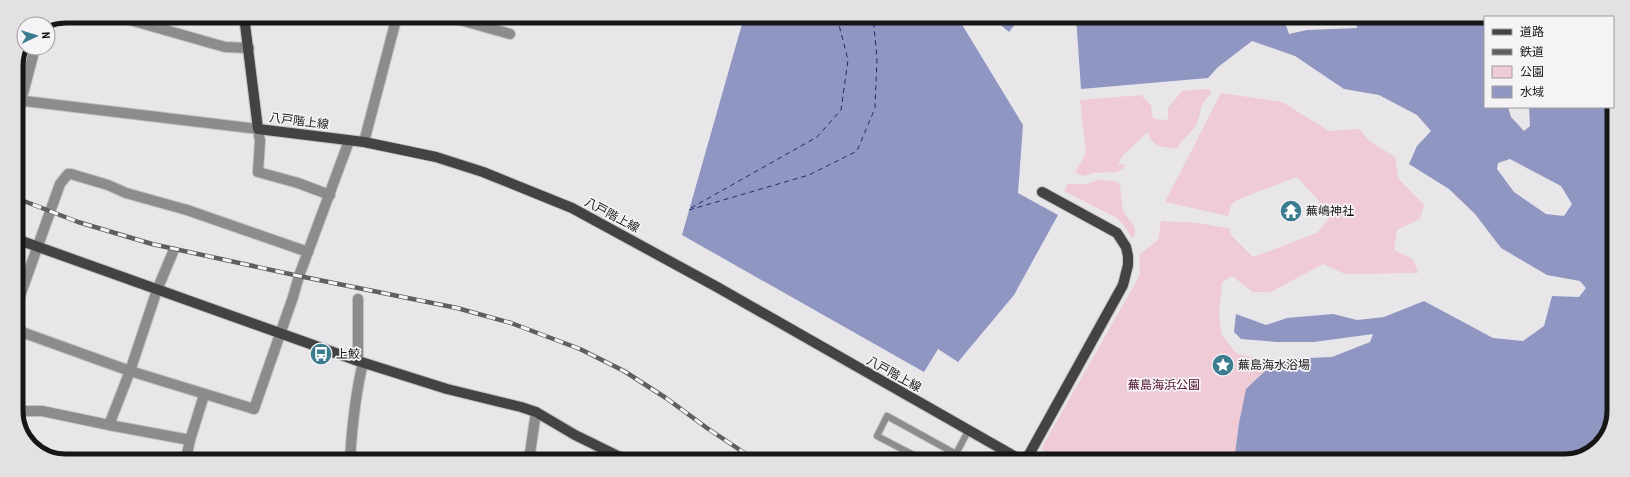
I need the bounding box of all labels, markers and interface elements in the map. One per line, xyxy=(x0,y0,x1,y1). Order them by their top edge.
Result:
north arrow xyxy=(16,16,56,56)
legend xyxy=(1484,16,1614,108)
text: 道路 xyxy=(1520,25,1544,39)
text: N xyxy=(39,32,52,39)
text: 鉄道 xyxy=(1520,45,1544,59)
text: 公園 xyxy=(1520,65,1544,79)
text: 水域 xyxy=(1520,85,1544,99)
street label: 八戸階上線 xyxy=(268,110,330,132)
street label: 八戸階上線 xyxy=(582,195,642,235)
temple icon: 蕪嶋神社 xyxy=(1278,198,1304,224)
place label: 蕪嶋神社 xyxy=(1306,204,1354,218)
bus stop icon: 上鮫 xyxy=(308,341,334,367)
place label: 上鮫 xyxy=(336,347,360,361)
place icon: 蕪島海水浴場 xyxy=(1210,352,1236,378)
street label: 八戸階上線 xyxy=(864,353,924,395)
place label: 蕪島海水浴場 xyxy=(1238,358,1310,372)
park label: 蕪島海浜公園 xyxy=(1128,378,1200,392)

